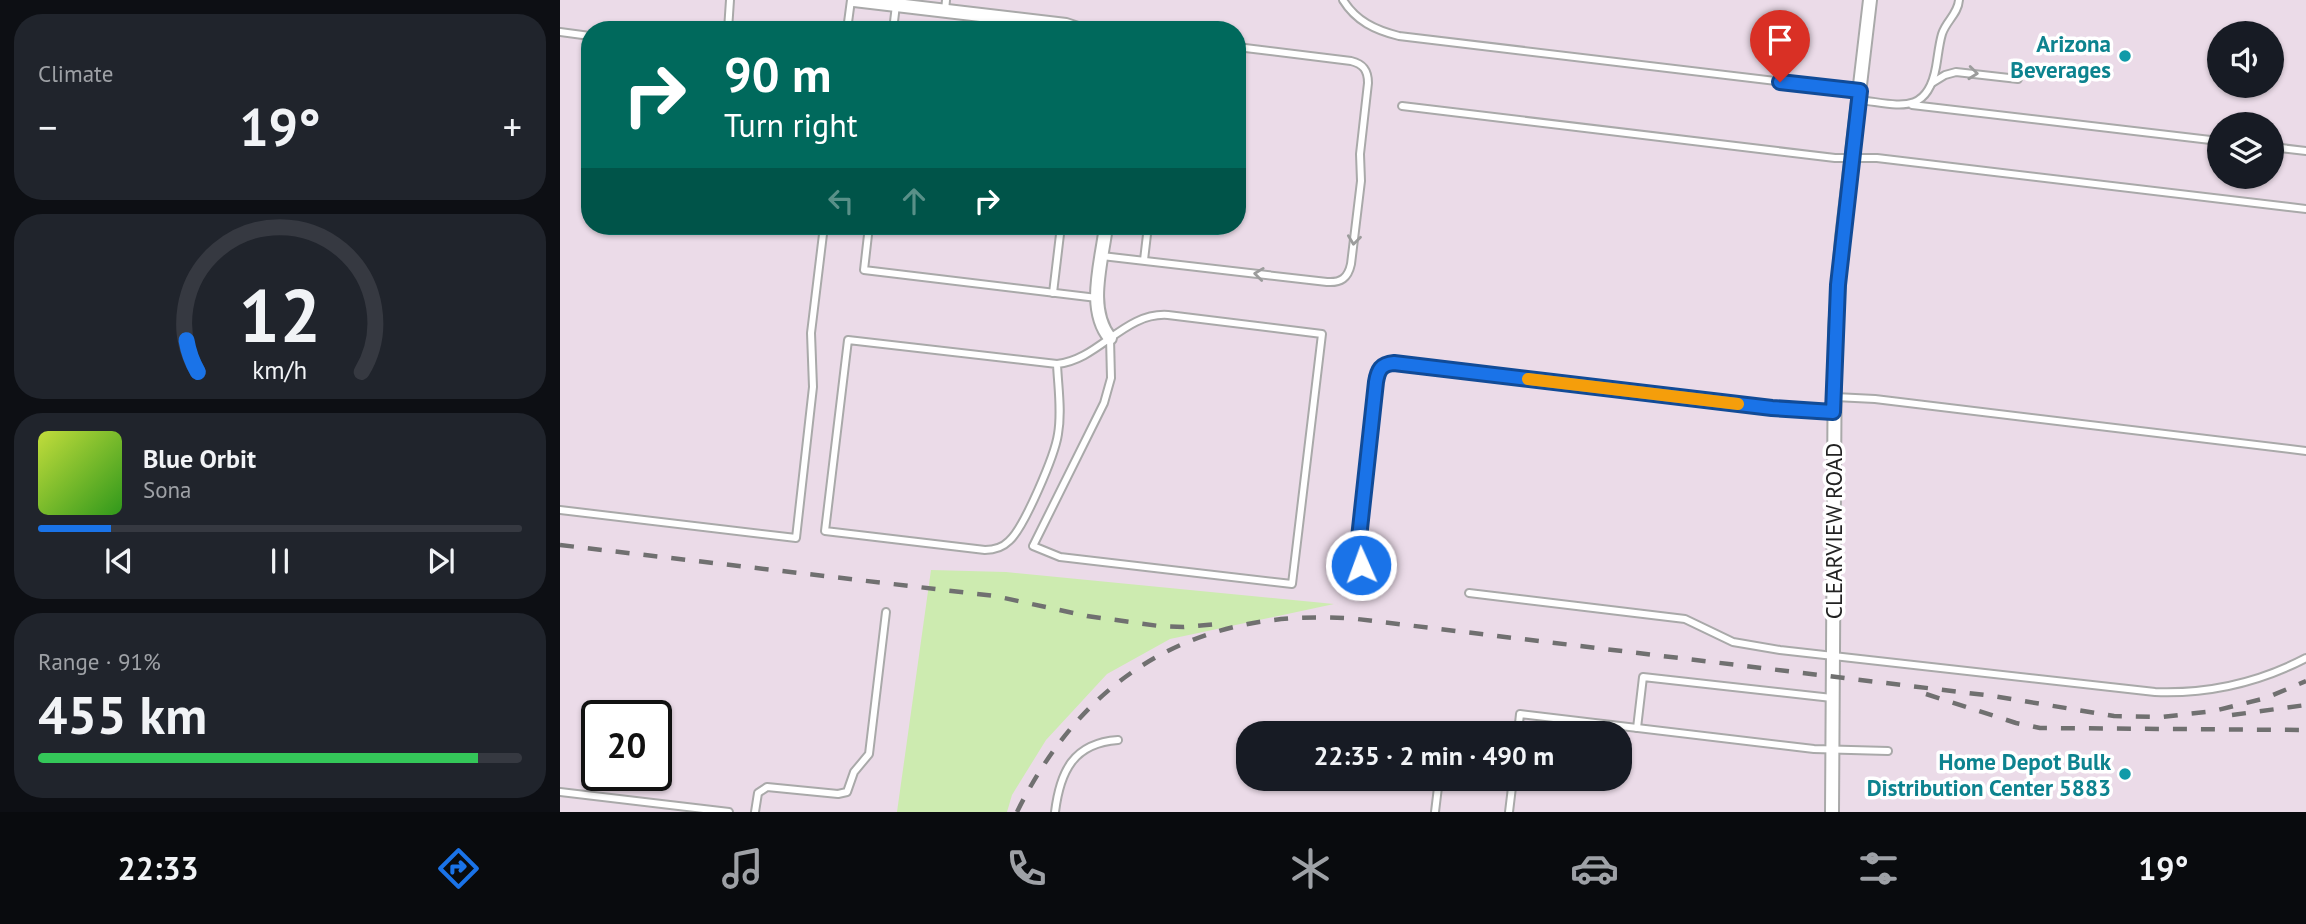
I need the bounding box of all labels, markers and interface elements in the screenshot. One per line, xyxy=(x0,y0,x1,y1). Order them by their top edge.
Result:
pin xyxy=(1750,10,1810,82)
icon: arrive xyxy=(1761,21,1799,59)
map controls xyxy=(2207,21,2284,189)
button: sound xyxy=(2207,21,2284,98)
place label: Arizona Beverages xyxy=(2010,29,2111,84)
text: 90 m xyxy=(724,42,831,106)
marker: Arizona Beverages xyxy=(2117,48,2133,64)
icon: right xyxy=(609,49,700,140)
text: Climate xyxy=(38,59,113,88)
one-way arrow xyxy=(1968,66,1979,81)
text: 19° xyxy=(239,93,321,160)
text: − xyxy=(38,102,57,151)
text: + xyxy=(503,102,522,151)
text: Turn right xyxy=(724,104,858,146)
button: layers xyxy=(2207,112,2284,189)
icon: left xyxy=(822,182,860,220)
icon: ahead xyxy=(895,182,933,220)
icon: right xyxy=(968,182,1006,220)
one-way arrow xyxy=(1346,234,1361,246)
one-way arrow xyxy=(1253,267,1264,282)
text: 12 xyxy=(239,269,321,363)
text: km/h xyxy=(253,354,307,386)
text: Blue Orbit xyxy=(143,442,256,475)
street label: CLEARVIEW ROAD xyxy=(1819,443,1848,619)
text: Sona xyxy=(143,475,192,504)
position arrow xyxy=(1324,528,1398,602)
icon: previous xyxy=(100,542,138,580)
icon: pause xyxy=(261,542,299,580)
icon: next xyxy=(422,542,460,580)
text: Range · 91% xyxy=(38,647,161,676)
text: 455 km xyxy=(38,681,207,748)
speed limit sign: 20 xyxy=(581,700,672,791)
text: 22:35 · 2 min · 490 m xyxy=(1314,739,1554,772)
place label: Home Depot Bulk Distribution Center 5883 xyxy=(1867,747,2112,802)
marker: Home Depot Bulk Distribution Center 5883 xyxy=(2117,766,2133,782)
icon: directions xyxy=(434,844,483,893)
icon: music xyxy=(718,844,767,893)
icon: phone xyxy=(1002,844,1051,893)
icon: climate xyxy=(1286,844,1335,893)
icon: car xyxy=(1570,844,1619,893)
icon: filters xyxy=(1854,844,1903,893)
text: 22:33 xyxy=(118,847,199,889)
text: 19° xyxy=(2138,847,2188,889)

